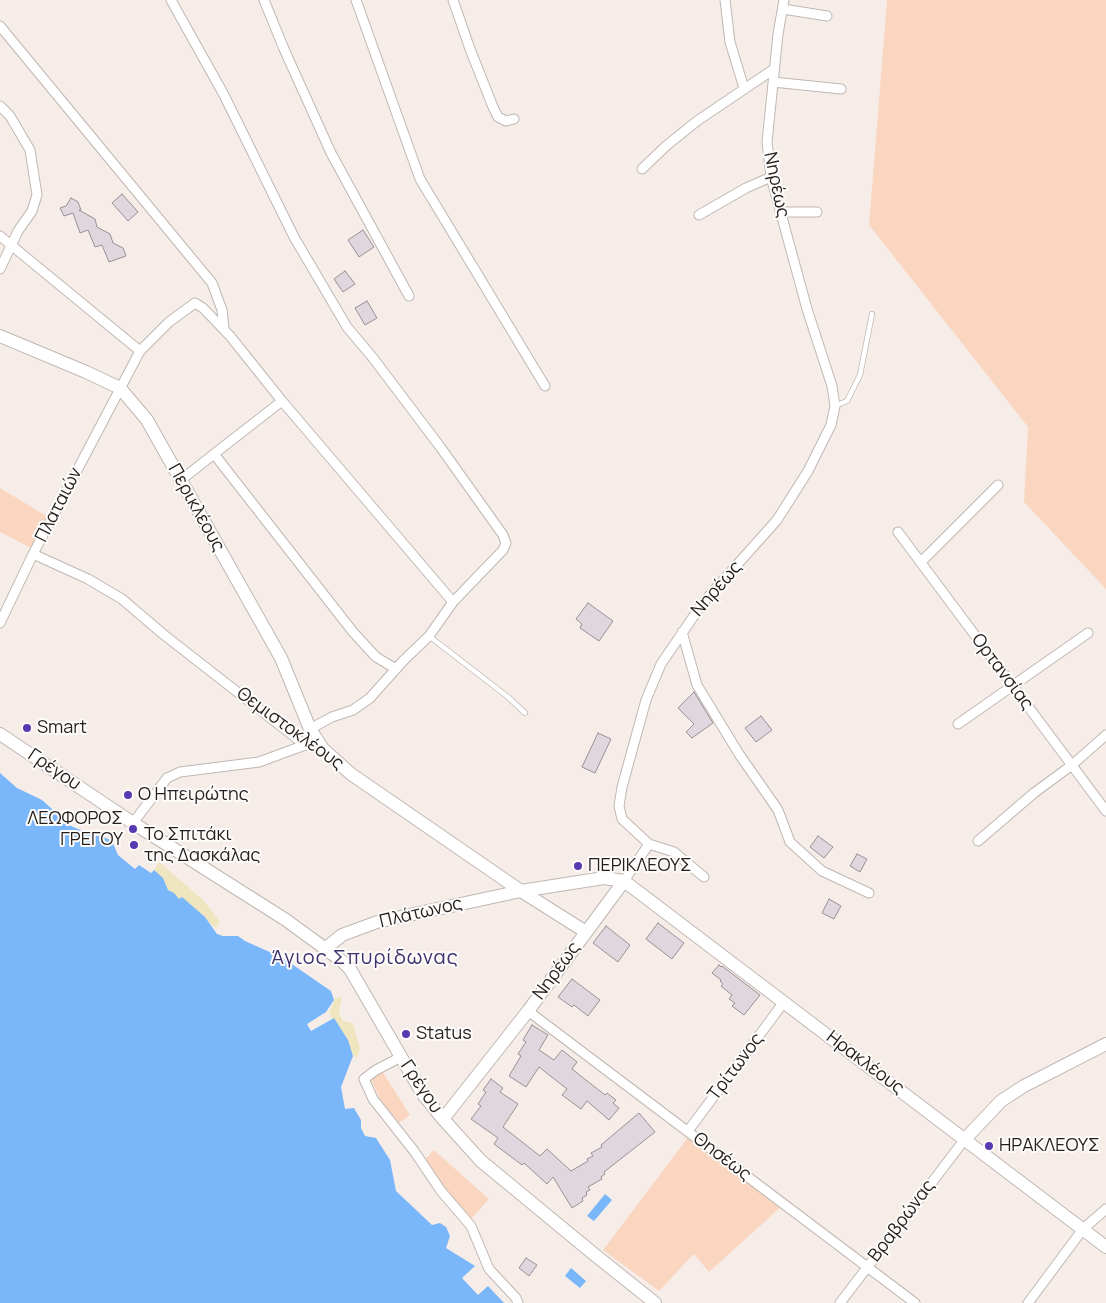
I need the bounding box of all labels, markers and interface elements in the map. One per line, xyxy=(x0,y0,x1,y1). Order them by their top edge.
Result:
street label: Νηρέως xyxy=(759,150,793,220)
street label: Περικλέους xyxy=(163,460,229,556)
street label: Πλαταιών xyxy=(31,464,87,546)
street label: Νηρέως xyxy=(687,557,747,621)
street label: Ορτανσίας xyxy=(966,630,1038,714)
street label: Θεμιστοκλέους xyxy=(232,683,348,775)
place label: Smart xyxy=(37,717,87,739)
marker: Smart xyxy=(21,722,33,734)
street label: Γρέγου xyxy=(23,745,85,795)
place label: Ο Ηπειρώτης xyxy=(138,784,249,806)
marker: Ο Ηπειρώτης xyxy=(122,789,134,801)
place label: ΛΕΩΦΟΡΟΣ ΓΡΕΓΟΥ xyxy=(27,808,123,851)
marker: ΛΕΩΦΟΡΟΣ ΓΡΕΓΟΥ xyxy=(127,823,139,835)
place label: Το Σπιτάκι της Δασκάλας xyxy=(144,824,260,866)
marker: Το Σπιτάκι της Δασκάλας xyxy=(128,839,140,851)
place label: ΠΕΡΙΚΛΕΟΥΣ xyxy=(588,855,692,877)
marker: ΠΕΡΙΚΛΕΟΥΣ xyxy=(572,860,584,872)
street label: Πλάτωνος xyxy=(377,893,465,933)
street label: Νηρέως xyxy=(529,938,585,1004)
district label: Άγιος Σπυρίδωνας xyxy=(269,946,461,970)
place label: Status xyxy=(416,1023,472,1045)
street label: Ηρακλέους xyxy=(822,1027,908,1099)
marker: Status xyxy=(400,1028,412,1040)
street label: Τρίτωνος xyxy=(704,1029,768,1105)
street label: Γρέγου xyxy=(396,1056,446,1118)
street label: Θησέως xyxy=(689,1128,755,1186)
place label: ΗΡΑΚΛΕΟΥΣ xyxy=(999,1135,1100,1157)
marker: ΗΡΑΚΛΕΟΥΣ xyxy=(983,1140,995,1152)
street label: Βραβρώνας xyxy=(864,1176,940,1266)

